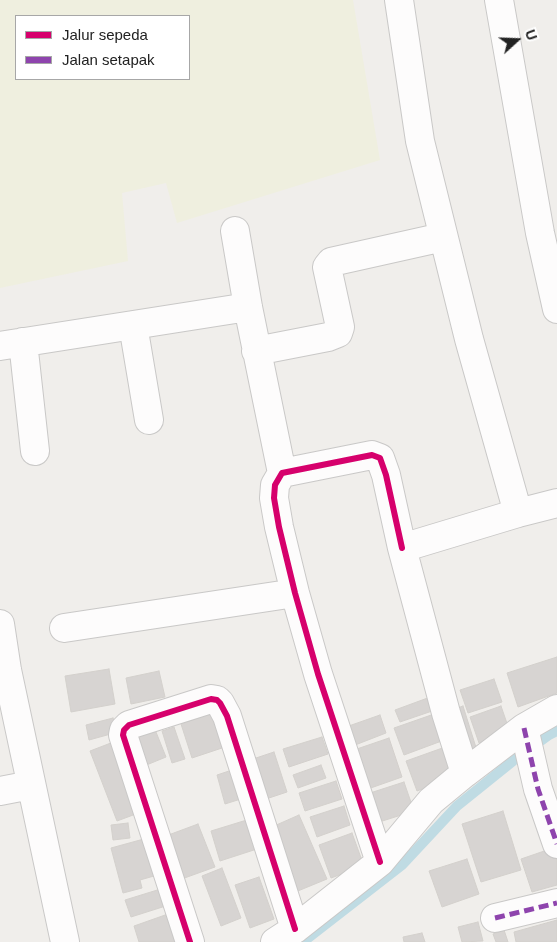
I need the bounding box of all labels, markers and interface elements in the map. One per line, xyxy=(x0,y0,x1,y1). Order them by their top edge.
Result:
legend xyxy=(15,15,190,80)
north arrow xyxy=(492,15,542,65)
text: Jalur sepeda xyxy=(62,26,148,43)
text: U xyxy=(522,27,540,42)
text: Jalan setapak xyxy=(62,51,155,68)

